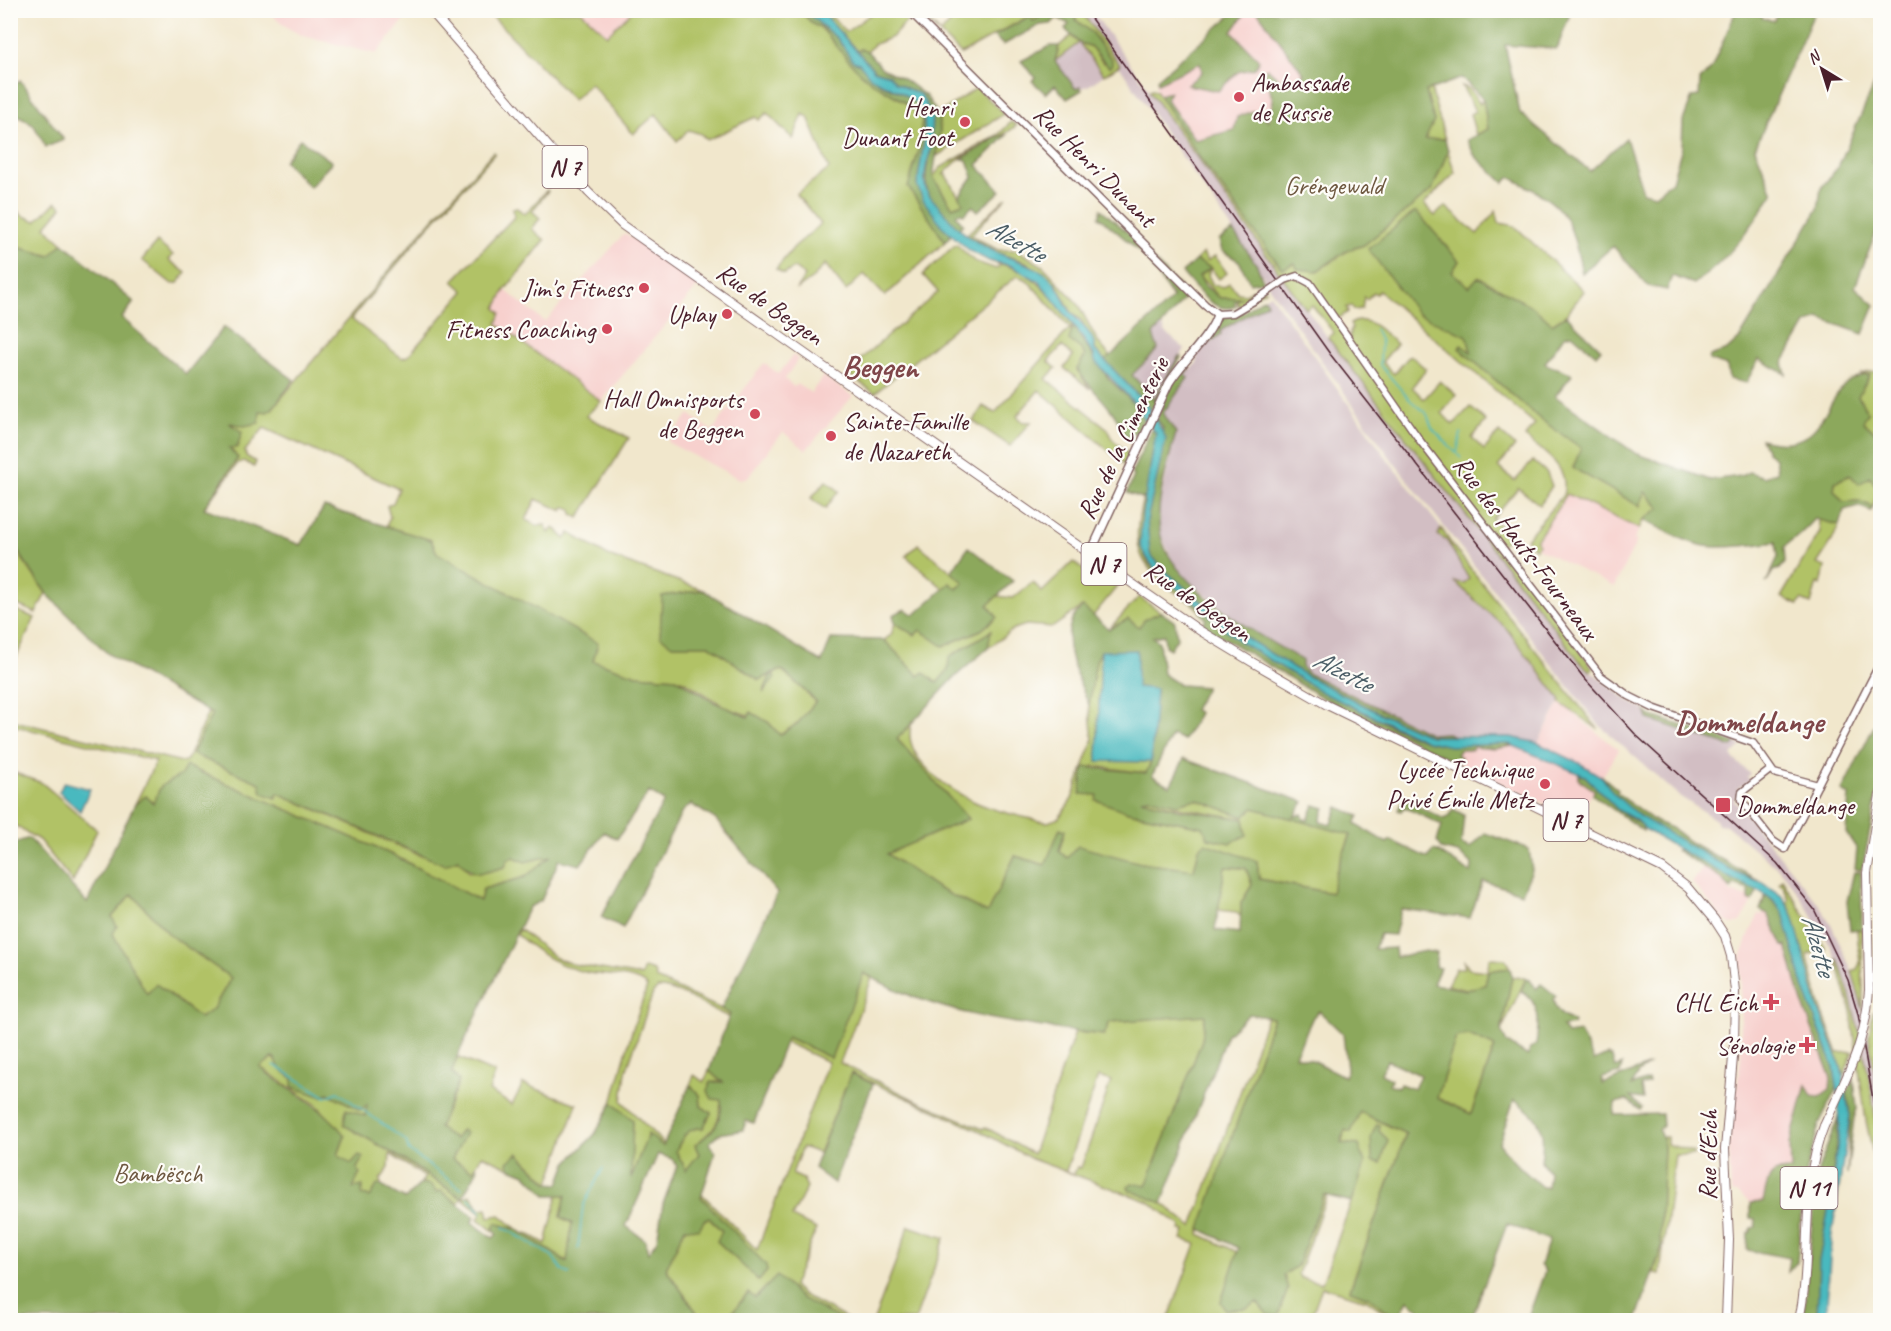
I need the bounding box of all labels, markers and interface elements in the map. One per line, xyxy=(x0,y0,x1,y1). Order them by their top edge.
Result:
north arrow xyxy=(1792,39,1852,99)
text: N xyxy=(1803,45,1826,69)
place label: Ambassade de Russie xyxy=(1251,66,1350,129)
marker: Ambassade de Russie xyxy=(1232,90,1246,104)
place label: Henri Dunant Foot xyxy=(842,91,956,154)
street label: Rue Henri Dunant xyxy=(1027,98,1165,236)
marker: Henri Dunant Foot xyxy=(958,115,972,129)
road number: N 7 xyxy=(542,146,588,188)
park label: Gréngewald xyxy=(1285,169,1387,202)
water label: Alzette xyxy=(981,210,1055,272)
street label: Rue de Beggen xyxy=(710,255,831,354)
place label: Jim's Fitness xyxy=(521,272,634,305)
marker: Jim's Fitness xyxy=(637,281,651,295)
place label: Uplay xyxy=(668,298,717,331)
marker: Uplay xyxy=(720,307,734,321)
place label: Fitness Coaching xyxy=(446,313,597,346)
marker: Fitness Coaching xyxy=(600,322,614,336)
district label: Beggen xyxy=(842,346,920,387)
street label: Rue de la Cimenterie xyxy=(1070,350,1177,524)
place label: Hall Omnisports de Beggen xyxy=(603,383,745,446)
place label: Sainte-Famille de Nazareth xyxy=(843,405,969,468)
marker: Hall Omnisports de Beggen xyxy=(748,407,762,421)
marker: Sainte-Famille de Nazareth xyxy=(824,429,838,443)
street label: Rue des Hauts-Fourneaux xyxy=(1446,449,1607,648)
road number: N 7 xyxy=(1082,543,1126,585)
street label: Rue de Beggen xyxy=(1138,553,1259,650)
water label: Alzette xyxy=(1308,642,1382,702)
district label: Dommeldange xyxy=(1675,701,1826,742)
place label: Lycée Technique Privé Émile Metz xyxy=(1386,753,1536,816)
marker: Lycée Technique Privé Émile Metz xyxy=(1538,777,1552,791)
place label: Dommeldange xyxy=(1736,789,1857,822)
marker: Dommeldange xyxy=(1714,796,1732,814)
road number: N 7 xyxy=(1544,799,1588,841)
water label: Alzette xyxy=(1794,910,1845,984)
place label: CHL Eich xyxy=(1674,986,1759,1019)
marker: CHL Eich xyxy=(1762,993,1780,1011)
place label: Sénologie xyxy=(1716,1029,1797,1062)
marker: Sénologie xyxy=(1798,1036,1816,1054)
street label: Rue d'Eich xyxy=(1691,1108,1725,1201)
park label: Bambësch xyxy=(114,1157,204,1190)
road number: N 11 xyxy=(1780,1167,1838,1209)

